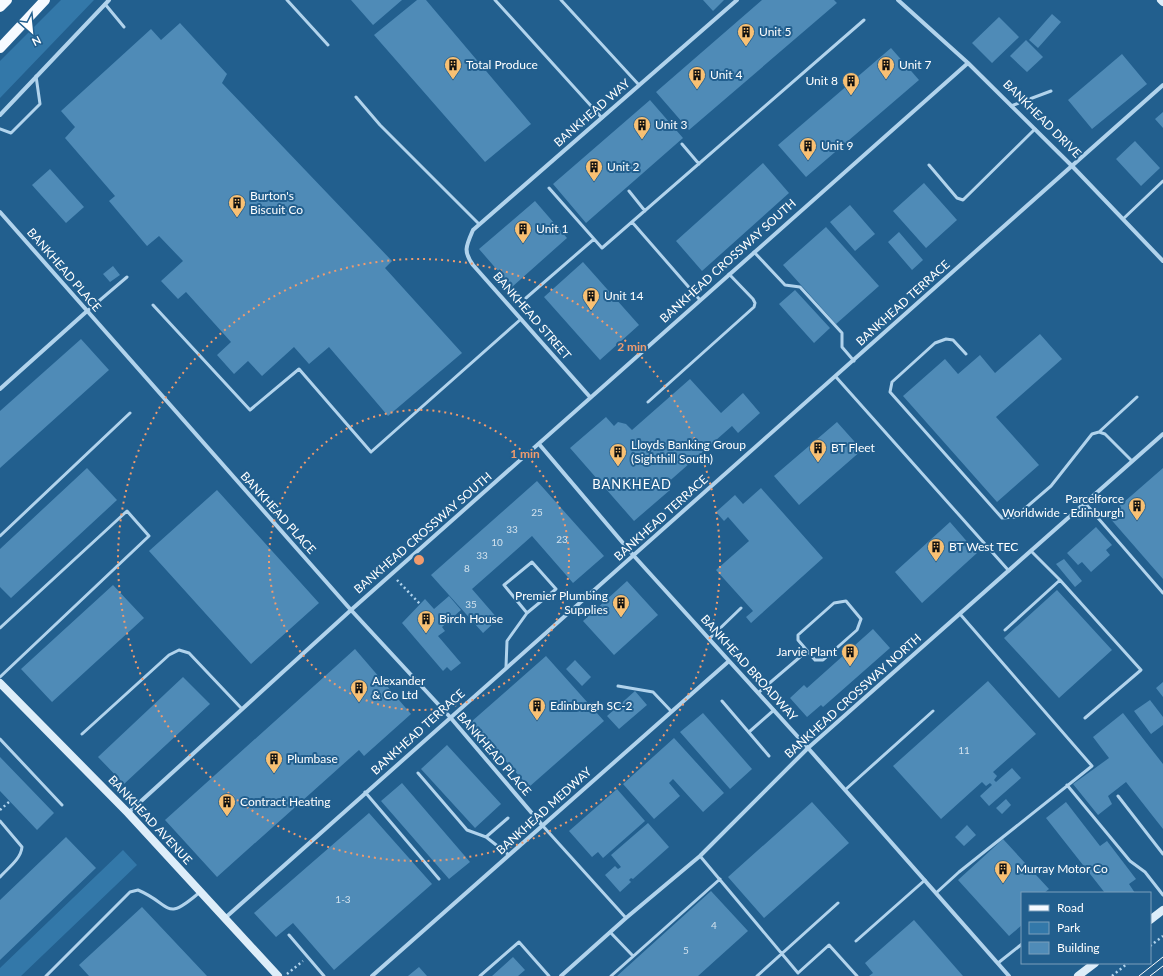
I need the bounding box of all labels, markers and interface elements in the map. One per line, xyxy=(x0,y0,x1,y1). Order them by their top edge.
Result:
north arrow xyxy=(12,12,52,52)
building icon: Unit 5 xyxy=(736,22,756,47)
place label: Unit 5 xyxy=(759,24,792,39)
text: N xyxy=(30,34,43,49)
building icon: Total Produce xyxy=(443,55,463,80)
building icon: Unit 7 xyxy=(876,55,896,80)
place label: Total Produce xyxy=(466,57,538,72)
place label: Unit 7 xyxy=(899,57,932,72)
building icon: Unit 4 xyxy=(687,65,707,90)
place label: Unit 4 xyxy=(710,67,743,82)
building icon: Unit 8 xyxy=(841,71,861,96)
place label: Unit 8 xyxy=(805,73,838,88)
street label: BANKHEAD WAY xyxy=(551,75,633,150)
street label: BANKHEAD DRIVE xyxy=(1000,76,1085,161)
building icon: Unit 3 xyxy=(632,115,652,140)
place label: Unit 3 xyxy=(655,117,688,132)
building icon: Unit 9 xyxy=(798,136,818,161)
place label: Unit 9 xyxy=(821,138,854,153)
building icon: Unit 2 xyxy=(584,157,604,182)
place label: Unit 2 xyxy=(607,159,640,174)
place label: Burton's Biscuit Co xyxy=(250,188,303,217)
building icon: Burton's Biscuit Co xyxy=(227,193,247,218)
street label: BANKHEAD CROSSWAY SOUTH xyxy=(657,196,799,326)
building icon: Unit 1 xyxy=(513,219,533,244)
place label: Unit 1 xyxy=(536,221,569,236)
street label: BANKHEAD PLACE xyxy=(24,225,105,314)
street label: BANKHEAD TERRACE xyxy=(853,257,953,349)
street label: BANKHEAD STREET xyxy=(490,269,575,363)
building icon: Unit 14 xyxy=(581,286,601,311)
place label: Unit 14 xyxy=(604,288,644,303)
text: 2 min xyxy=(617,339,647,354)
place label: Lloyds Banking Group (Sighthill South) xyxy=(631,437,746,466)
building icon: BT Fleet xyxy=(808,438,828,463)
place label: BT Fleet xyxy=(831,440,876,455)
building icon: Lloyds Banking Group (Sighthill South) xyxy=(608,442,628,467)
text: 1 min xyxy=(510,446,540,461)
street label: BANKHEAD PLACE xyxy=(237,468,319,557)
street label: BANKHEAD CROSSWAY SOUTH xyxy=(351,469,495,597)
street label: BANKHEAD TERRACE xyxy=(611,472,711,564)
district label: BANKHEAD xyxy=(592,476,672,492)
place label: Parcelforce Worldwide - Edinburgh xyxy=(1002,491,1124,520)
building icon: Parcelforce Worldwide - Edinburgh xyxy=(1127,496,1147,521)
house number: 25 xyxy=(531,506,543,518)
house number: 33 xyxy=(506,523,518,535)
house number: 23 xyxy=(556,533,568,545)
house number: 10 xyxy=(491,536,503,548)
building icon: BT West TEC xyxy=(926,537,946,562)
place label: BT West TEC xyxy=(949,539,1018,554)
house number: 33 xyxy=(476,549,488,561)
centre of rings xyxy=(412,553,426,567)
house number: 8 xyxy=(464,562,470,574)
place label: Premier Plumbing Supplies xyxy=(515,588,608,617)
building icon: Premier Plumbing Supplies xyxy=(611,593,631,618)
house number: 35 xyxy=(465,598,477,610)
building icon: Birch House xyxy=(416,609,436,634)
place label: Birch House xyxy=(439,611,503,626)
street label: BANKHEAD BROADWAY xyxy=(698,611,801,724)
street label: BANKHEAD CROSSWAY NORTH xyxy=(781,630,924,761)
building icon: Jarvie Plant xyxy=(840,642,860,667)
place label: Jarvie Plant xyxy=(776,644,838,659)
place label: Alexander & Co Ltd xyxy=(372,673,426,702)
building icon: Alexander & Co Ltd xyxy=(349,678,369,703)
street label: BANKHEAD TERRACE xyxy=(368,686,468,778)
building icon: Edinburgh SC-2 xyxy=(527,696,547,721)
place label: Edinburgh SC-2 xyxy=(550,698,633,713)
street label: BANKHEAD PLACE xyxy=(454,709,535,798)
house number: 11 xyxy=(958,744,970,756)
building icon: Plumbase xyxy=(264,749,284,774)
place label: Plumbase xyxy=(287,751,338,766)
street label: BANKHEAD MEDWAY xyxy=(493,764,595,857)
street label: BANKHEAD AVENUE xyxy=(105,772,196,867)
building icon: Contract Heating xyxy=(217,792,237,817)
place label: Contract Heating xyxy=(240,794,330,809)
building icon: Murray Motor Co xyxy=(993,859,1013,884)
place label: Murray Motor Co xyxy=(1016,861,1108,876)
legend xyxy=(1021,892,1151,964)
house number: 1-3 xyxy=(335,893,351,905)
text: Road xyxy=(1057,900,1084,915)
house number: 4 xyxy=(711,919,717,931)
text: Park xyxy=(1057,920,1081,935)
text: Building xyxy=(1057,940,1100,955)
house number: 5 xyxy=(683,944,689,956)

